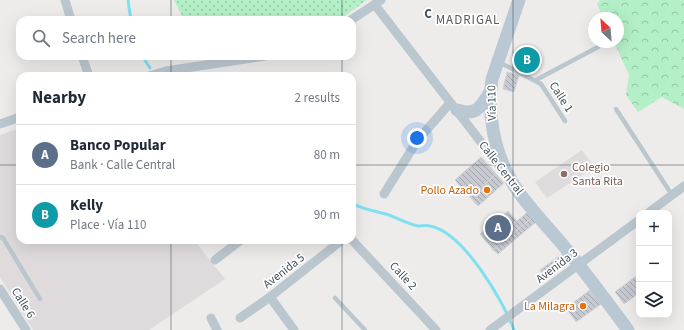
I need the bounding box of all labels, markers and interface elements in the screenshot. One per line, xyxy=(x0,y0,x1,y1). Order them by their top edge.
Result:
text: C xyxy=(424,5,432,23)
district label: MADRIGAL xyxy=(436,11,500,29)
north arrow xyxy=(588,12,624,48)
search box xyxy=(16,16,356,60)
icon: search xyxy=(30,27,52,49)
text: Search here xyxy=(62,28,136,49)
pin: B xyxy=(514,45,540,75)
street label: Calle 1 xyxy=(545,78,577,116)
street label: Vía 110 xyxy=(483,85,501,121)
text: Nearby xyxy=(32,86,86,110)
text: 2 results xyxy=(295,89,340,107)
your location xyxy=(407,128,427,148)
text: Banco Popular xyxy=(70,135,166,156)
street label: Calle Central xyxy=(475,138,527,198)
text: A xyxy=(41,146,49,164)
text: 80 m xyxy=(314,146,340,164)
text: Bank · Calle Central xyxy=(70,156,175,174)
place label: Colegio Santa Rita xyxy=(572,159,623,190)
marker: Colegio Santa Rita xyxy=(559,169,569,179)
place label: Pollo Azado xyxy=(420,182,479,199)
marker: Pollo Azado xyxy=(482,185,492,195)
text: Kelly xyxy=(70,195,103,216)
text: B xyxy=(41,206,49,224)
text: 90 m xyxy=(314,206,340,224)
map controls xyxy=(636,210,672,318)
button: + xyxy=(636,210,672,246)
pin: A xyxy=(485,213,511,243)
text: Place · Vía 110 xyxy=(70,216,146,234)
street label: Avenida 3 xyxy=(533,245,582,287)
button: − xyxy=(636,246,672,282)
street label: Avenida 5 xyxy=(260,249,308,293)
street label: Calle 2 xyxy=(385,258,421,294)
button: layers xyxy=(636,282,672,318)
street label: Calle 6 xyxy=(7,284,39,322)
place label: La Milagra xyxy=(524,298,575,315)
marker: La Milagra xyxy=(578,301,588,311)

